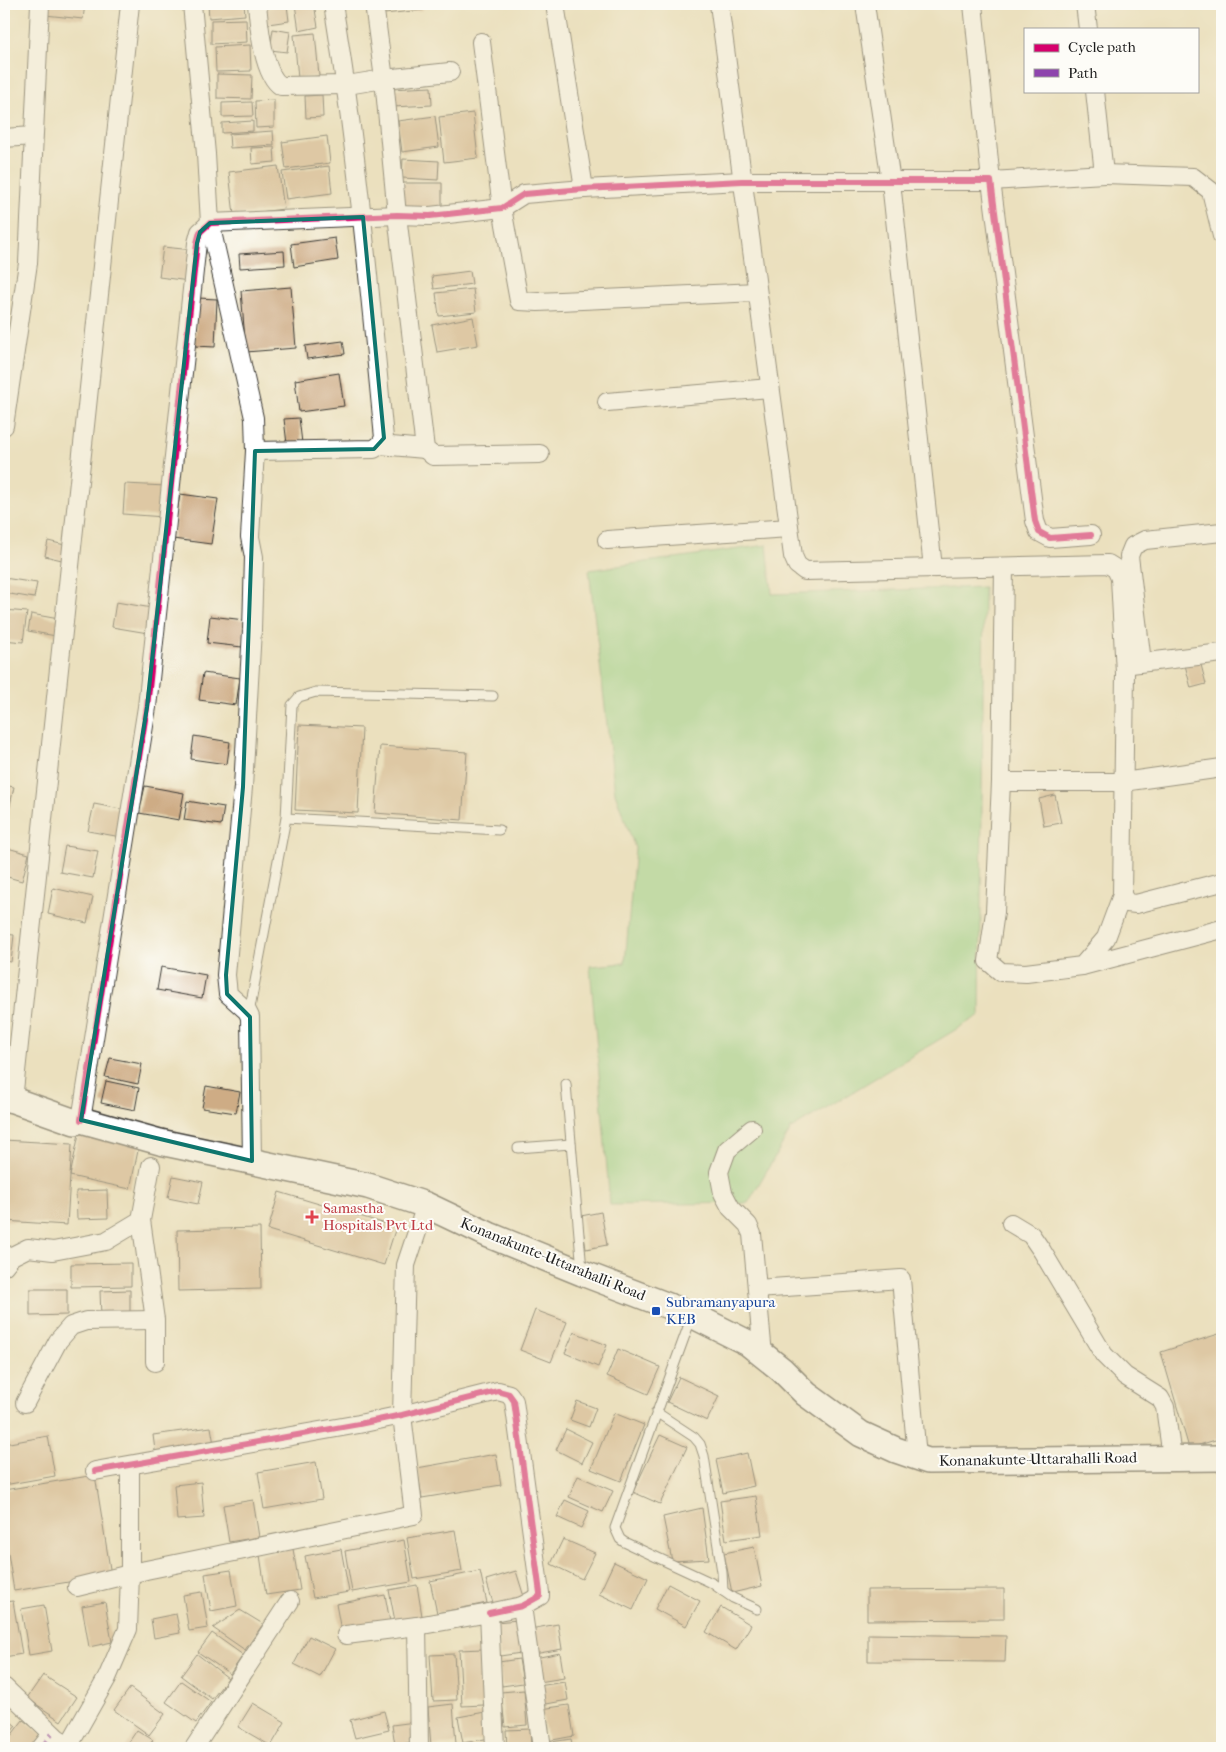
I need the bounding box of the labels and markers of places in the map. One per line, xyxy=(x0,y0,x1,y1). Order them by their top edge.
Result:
place label: Samastha Hospitals Pvt Ltd xyxy=(323,1199,434,1234)
marker: Samastha Hospitals Pvt Ltd xyxy=(305,1210,319,1224)
place label: Subramanyapura KEB xyxy=(666,1293,776,1328)
marker: Subramanyapura KEB xyxy=(650,1305,662,1317)

